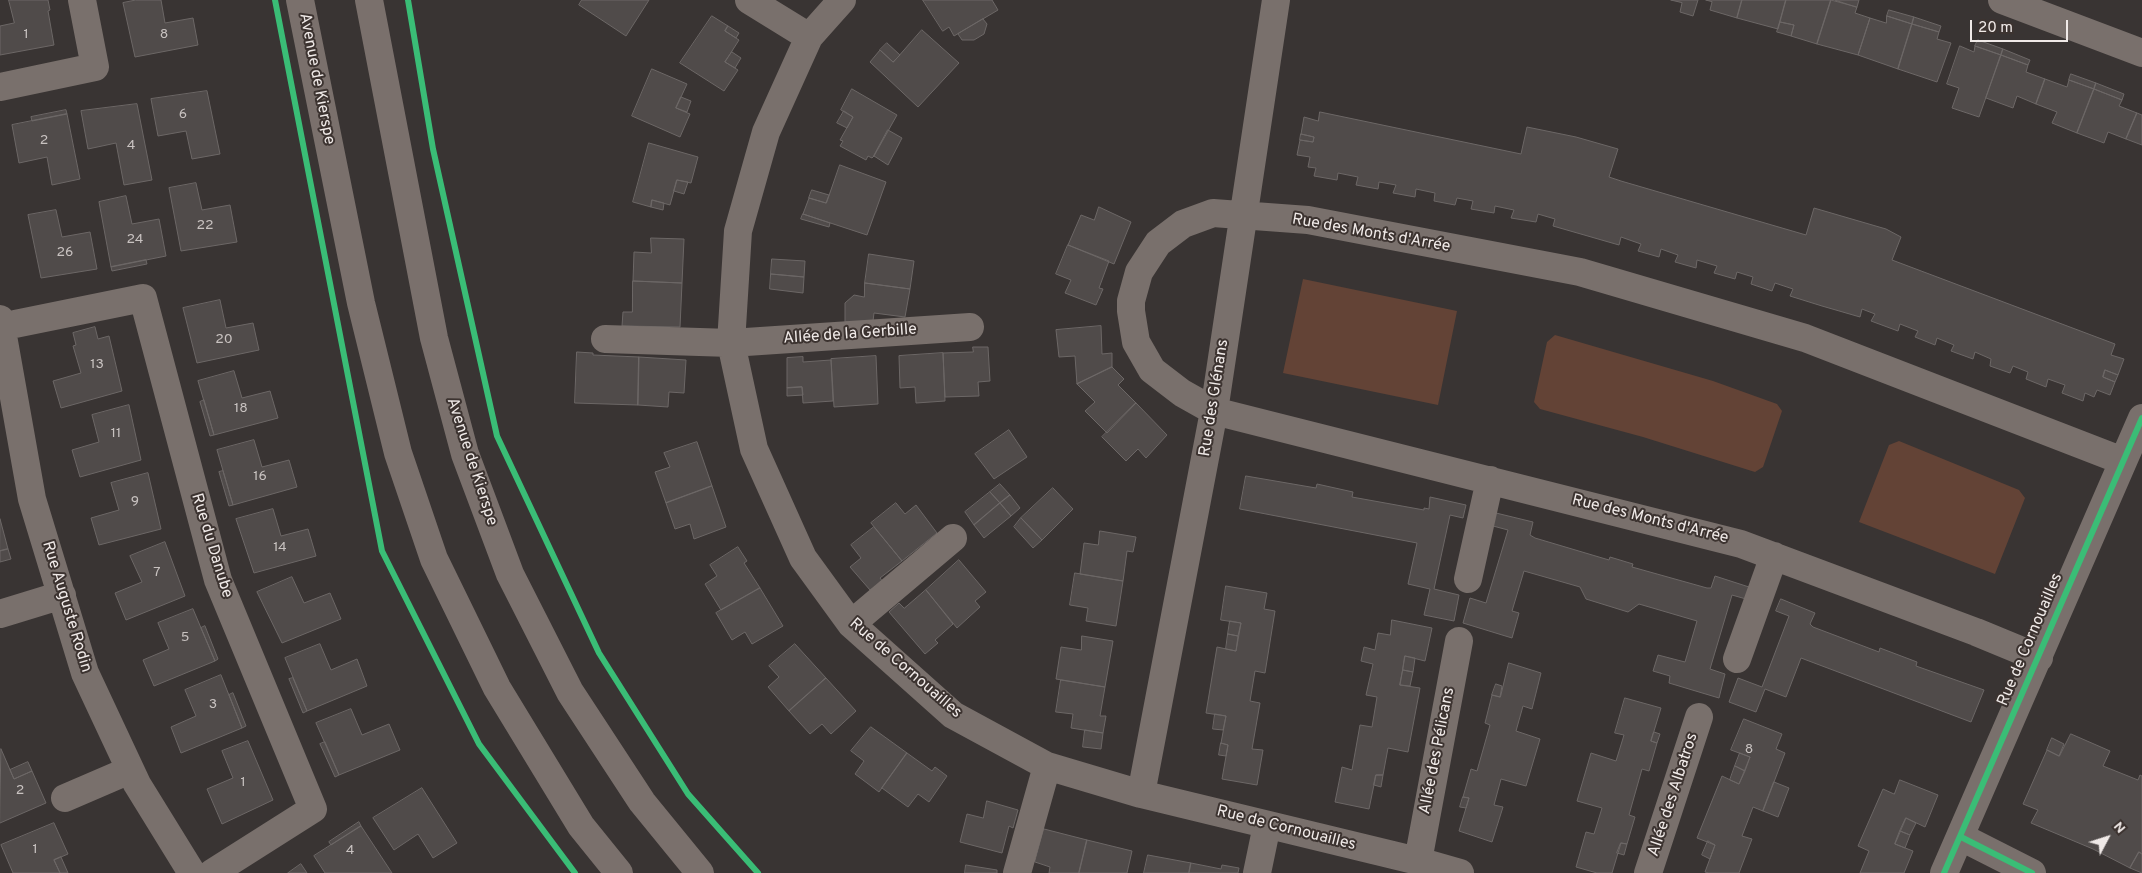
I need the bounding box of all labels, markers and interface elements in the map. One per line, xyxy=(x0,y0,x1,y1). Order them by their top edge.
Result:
scale bar xyxy=(1972,10,2070,42)
street label: Avenue de Kierspe xyxy=(294,12,338,146)
text: 20 m xyxy=(1978,19,2013,38)
house number: 1 xyxy=(23,27,29,43)
house number: 8 xyxy=(160,27,168,43)
house number: 6 xyxy=(179,107,187,123)
house number: 2 xyxy=(40,133,48,149)
house number: 4 xyxy=(127,138,135,154)
street label: Rue des Monts d'Arrée xyxy=(1290,211,1452,257)
house number: 22 xyxy=(196,218,214,234)
house number: 24 xyxy=(126,232,144,248)
house number: 26 xyxy=(57,245,73,261)
street label: Allée de la Gerbille xyxy=(783,321,917,349)
house number: 20 xyxy=(215,332,233,348)
street label: Rue des Glénans xyxy=(1196,338,1234,458)
house number: 13 xyxy=(90,357,104,373)
street label: Avenue de Kierspe xyxy=(441,396,501,528)
house number: 18 xyxy=(234,401,248,417)
house number: 11 xyxy=(111,426,121,442)
house number: 16 xyxy=(253,469,267,485)
street label: Rue du Danube xyxy=(186,491,236,601)
street label: Rue des Monts d'Arrée xyxy=(1570,491,1730,549)
house number: 9 xyxy=(131,494,139,510)
street label: Rue Auguste Rodin xyxy=(37,539,95,675)
house number: 14 xyxy=(273,540,287,556)
house number: 7 xyxy=(153,565,161,581)
street label: Rue de Cornouailles xyxy=(1994,571,2068,709)
street label: Rue de Cornouailles xyxy=(845,615,965,723)
house number: 5 xyxy=(181,630,189,646)
street label: Allée des Pélicans xyxy=(1416,686,1460,816)
house number: 3 xyxy=(209,697,217,713)
street label: Allée des Albatros xyxy=(1645,731,1703,859)
house number: 8 xyxy=(1745,742,1753,758)
house number: 1 xyxy=(240,775,246,791)
house number: 2 xyxy=(16,783,24,799)
street label: Rue de Cornouailles xyxy=(1214,802,1358,856)
north arrow xyxy=(2082,813,2132,863)
text: N xyxy=(2109,819,2129,837)
house number: 1 xyxy=(32,842,38,858)
house number: 4 xyxy=(346,843,354,859)

